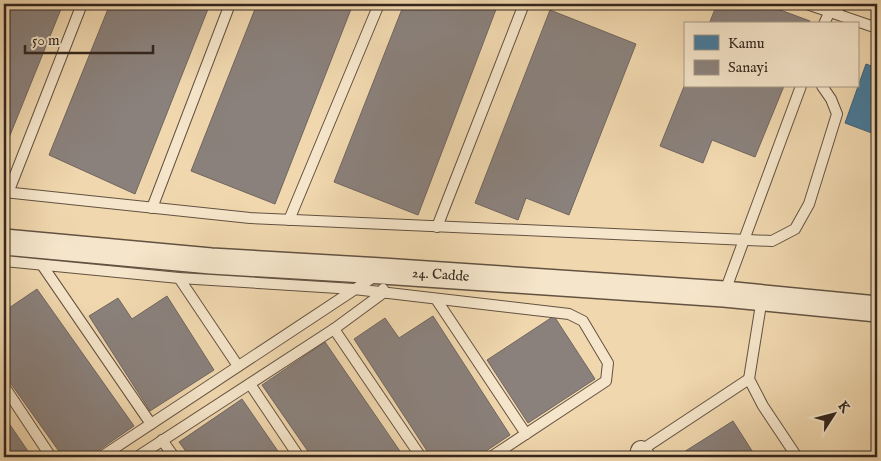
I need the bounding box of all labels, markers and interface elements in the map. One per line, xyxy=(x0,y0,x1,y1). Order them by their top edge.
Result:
scale bar xyxy=(25,22,152,54)
legend xyxy=(684,22,858,88)
text: 50 m xyxy=(32,31,60,50)
text: Kamu xyxy=(728,34,765,53)
text: Sanayi xyxy=(728,58,768,77)
street label: 24. Cadde xyxy=(412,264,470,286)
north arrow xyxy=(808,388,858,438)
text: K xyxy=(833,398,854,417)

